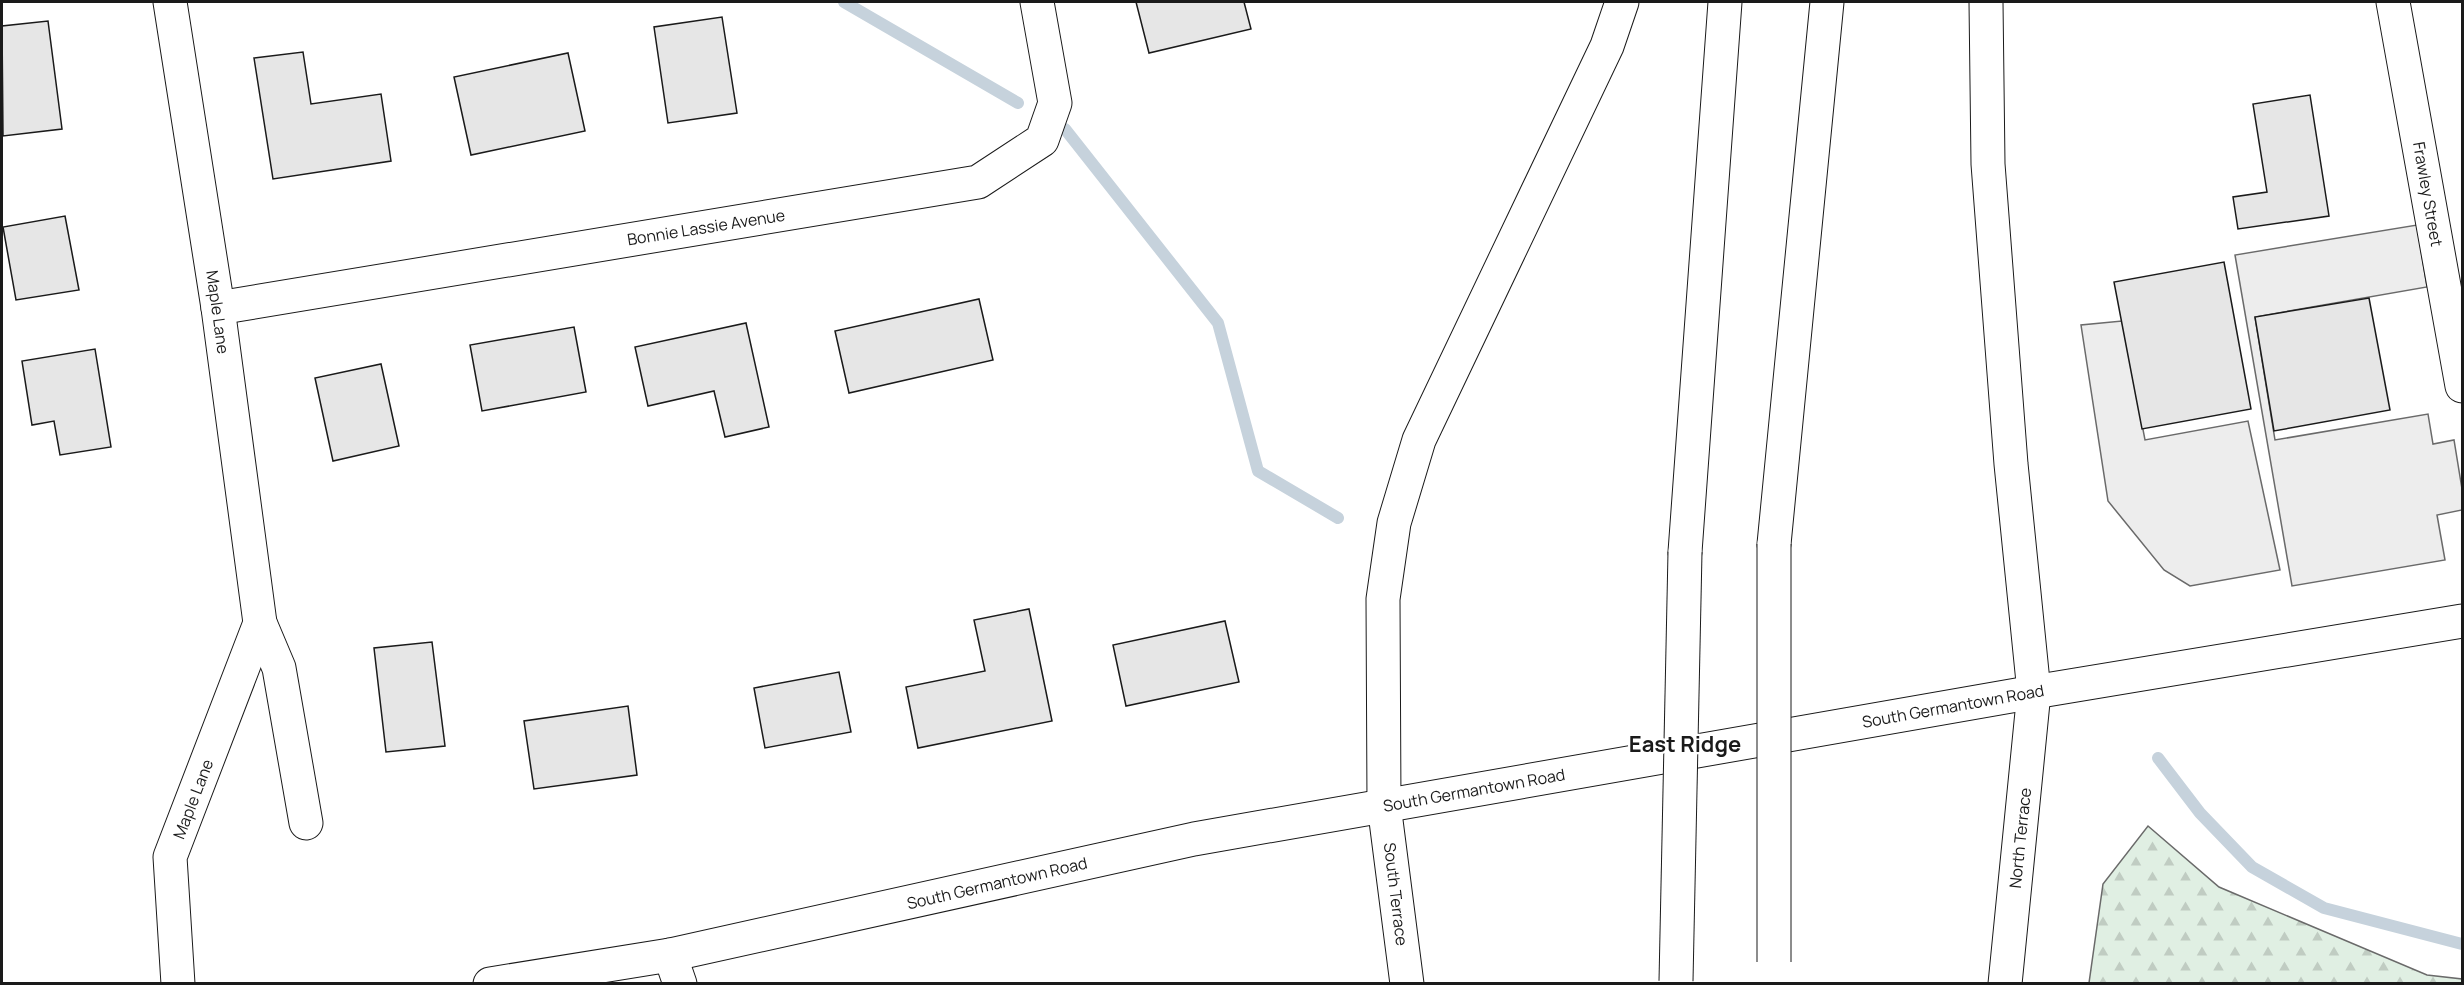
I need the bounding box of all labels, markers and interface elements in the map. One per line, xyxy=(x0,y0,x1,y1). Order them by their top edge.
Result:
street label: Frawley Street xyxy=(2408,140,2448,248)
street label: Bonnie Lassie Avenue xyxy=(626,204,786,250)
street label: Maple Lane xyxy=(201,269,235,355)
street label: South Germantown Road xyxy=(1860,679,2046,733)
district label: East Ridge xyxy=(1629,729,1741,759)
street label: Maple Lane xyxy=(168,756,218,842)
street label: South Germantown Road xyxy=(1381,763,1567,817)
street label: North Terrace xyxy=(2004,787,2036,889)
street label: South Terrace xyxy=(1379,841,1413,947)
street label: South Germantown Road xyxy=(905,852,1089,914)

